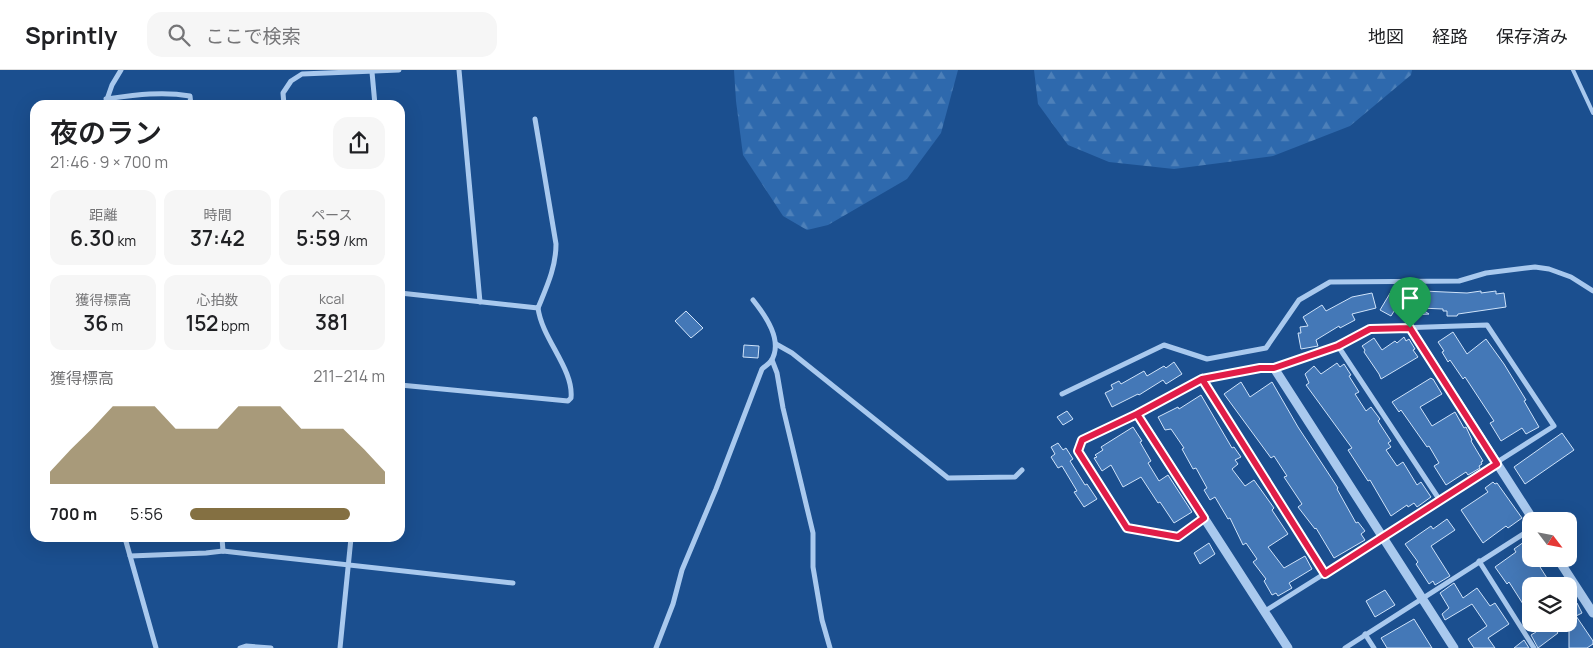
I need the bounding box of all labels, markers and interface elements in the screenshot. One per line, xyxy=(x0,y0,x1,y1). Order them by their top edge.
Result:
search box xyxy=(147,12,497,57)
text: Sprintly xyxy=(25,18,117,51)
icon: search xyxy=(165,21,193,49)
text: ここで検索 xyxy=(205,23,300,49)
text: 地図 xyxy=(1368,24,1404,48)
text: 経路 xyxy=(1432,24,1468,48)
text: 保存済み xyxy=(1496,24,1568,48)
text: 夜のラン xyxy=(50,113,162,151)
button: share xyxy=(333,117,385,169)
text: 21:46 · 9 × 700 m xyxy=(50,151,168,173)
text: 距離 xyxy=(89,205,117,224)
text: 時間 xyxy=(203,205,231,224)
text: ペース xyxy=(311,205,352,224)
text: 6.30 xyxy=(70,224,115,252)
text: 37:42 xyxy=(190,224,245,252)
text: 5:59 xyxy=(296,224,341,252)
text: km xyxy=(115,231,136,250)
text: /km xyxy=(341,231,368,250)
pin xyxy=(1389,277,1431,328)
icon: arrive xyxy=(1396,284,1424,312)
text: kcal xyxy=(319,289,345,308)
text: 獲得標高 xyxy=(75,290,131,309)
text: 心拍数 xyxy=(196,290,238,309)
text: 381 xyxy=(315,308,349,336)
text: 36 xyxy=(83,309,108,337)
text: 152 xyxy=(185,309,218,337)
text: m xyxy=(108,316,123,335)
text: bpm xyxy=(218,316,250,335)
text: 211–214 m xyxy=(313,365,385,387)
text: 獲得標高 xyxy=(50,367,114,389)
text: 700 m xyxy=(50,503,97,525)
text: 5:56 xyxy=(130,503,163,525)
north arrow xyxy=(1522,512,1578,568)
map controls xyxy=(1522,512,1577,632)
button: layers xyxy=(1522,577,1577,632)

